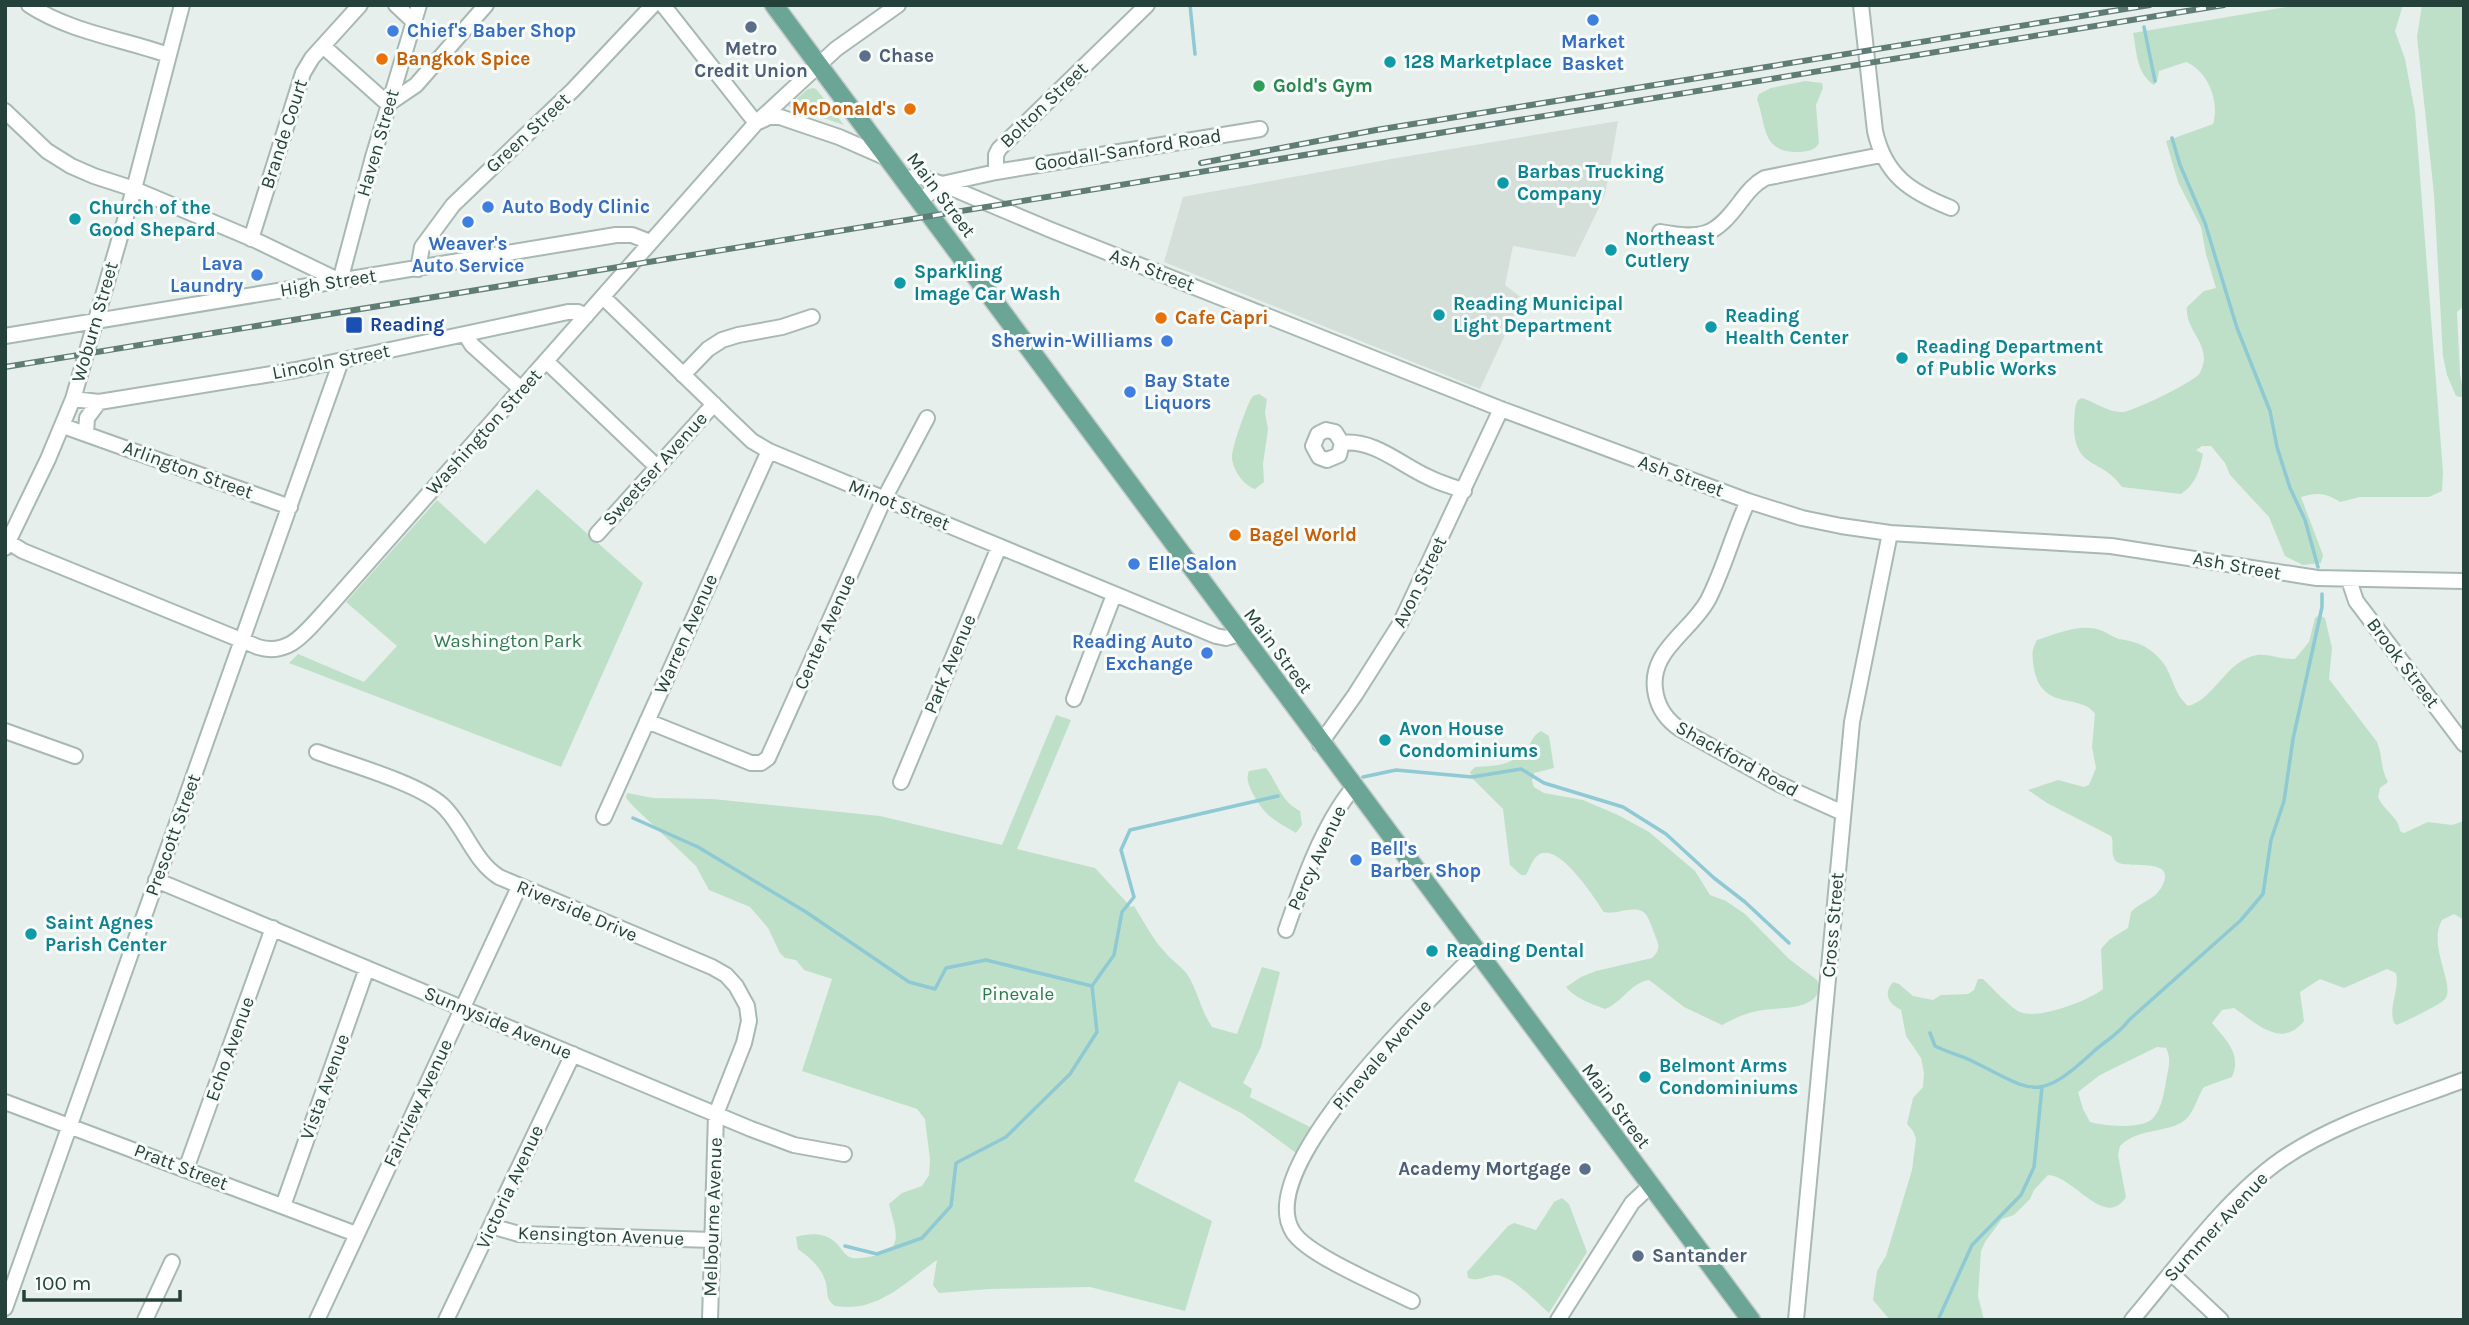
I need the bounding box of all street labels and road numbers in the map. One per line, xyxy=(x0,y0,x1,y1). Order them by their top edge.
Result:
street label: Bolton Street xyxy=(996,58,1092,152)
street label: Brande Court xyxy=(256,77,312,191)
street label: Haven Street xyxy=(352,87,404,199)
street label: Green Street xyxy=(481,89,575,177)
street label: Goodall-Sanford Road xyxy=(1033,124,1223,176)
street label: Main Street xyxy=(902,148,980,242)
street label: Ash Street xyxy=(1106,244,1198,296)
street label: Woburn Street xyxy=(67,259,123,385)
street label: High Street xyxy=(278,265,378,301)
street label: Lincoln Street xyxy=(270,340,392,384)
street label: Washington Street xyxy=(422,365,546,499)
street label: Sweetser Avenue xyxy=(598,408,712,530)
street label: Arlington Street xyxy=(120,436,256,504)
street label: Ash Street xyxy=(1635,450,1727,502)
street label: Minot Street xyxy=(845,475,953,535)
street label: Avon Street xyxy=(1389,533,1451,631)
street label: Ash Street xyxy=(2191,547,2283,585)
street label: Warren Avenue xyxy=(650,571,722,697)
street label: Center Avenue xyxy=(790,571,860,693)
street label: Main Street xyxy=(1239,604,1317,698)
street label: Park Avenue xyxy=(919,611,981,717)
street label: Brook Street xyxy=(2362,614,2444,712)
street label: Shackford Road xyxy=(1672,716,1802,802)
street label: Prescott Street xyxy=(141,771,205,899)
street label: Percy Avenue xyxy=(1283,802,1351,914)
street label: Cross Street xyxy=(1817,871,1849,979)
street label: Riverside Drive xyxy=(513,876,641,946)
street label: Sunnyside Avenue xyxy=(421,982,575,1064)
street label: Echo Avenue xyxy=(201,994,259,1104)
street label: Pinevale Avenue xyxy=(1328,995,1436,1115)
street label: Vista Avenue xyxy=(296,1031,354,1143)
street label: Fairview Avenue xyxy=(379,1036,457,1170)
street label: Main Street xyxy=(1577,1059,1655,1153)
street label: Victoria Avenue xyxy=(472,1122,548,1252)
street label: Melbourne Avenue xyxy=(699,1137,727,1297)
street label: Pratt Street xyxy=(131,1139,231,1195)
street label: Summer Avenue xyxy=(2159,1167,2273,1287)
street label: Kensington Avenue xyxy=(517,1222,685,1250)

